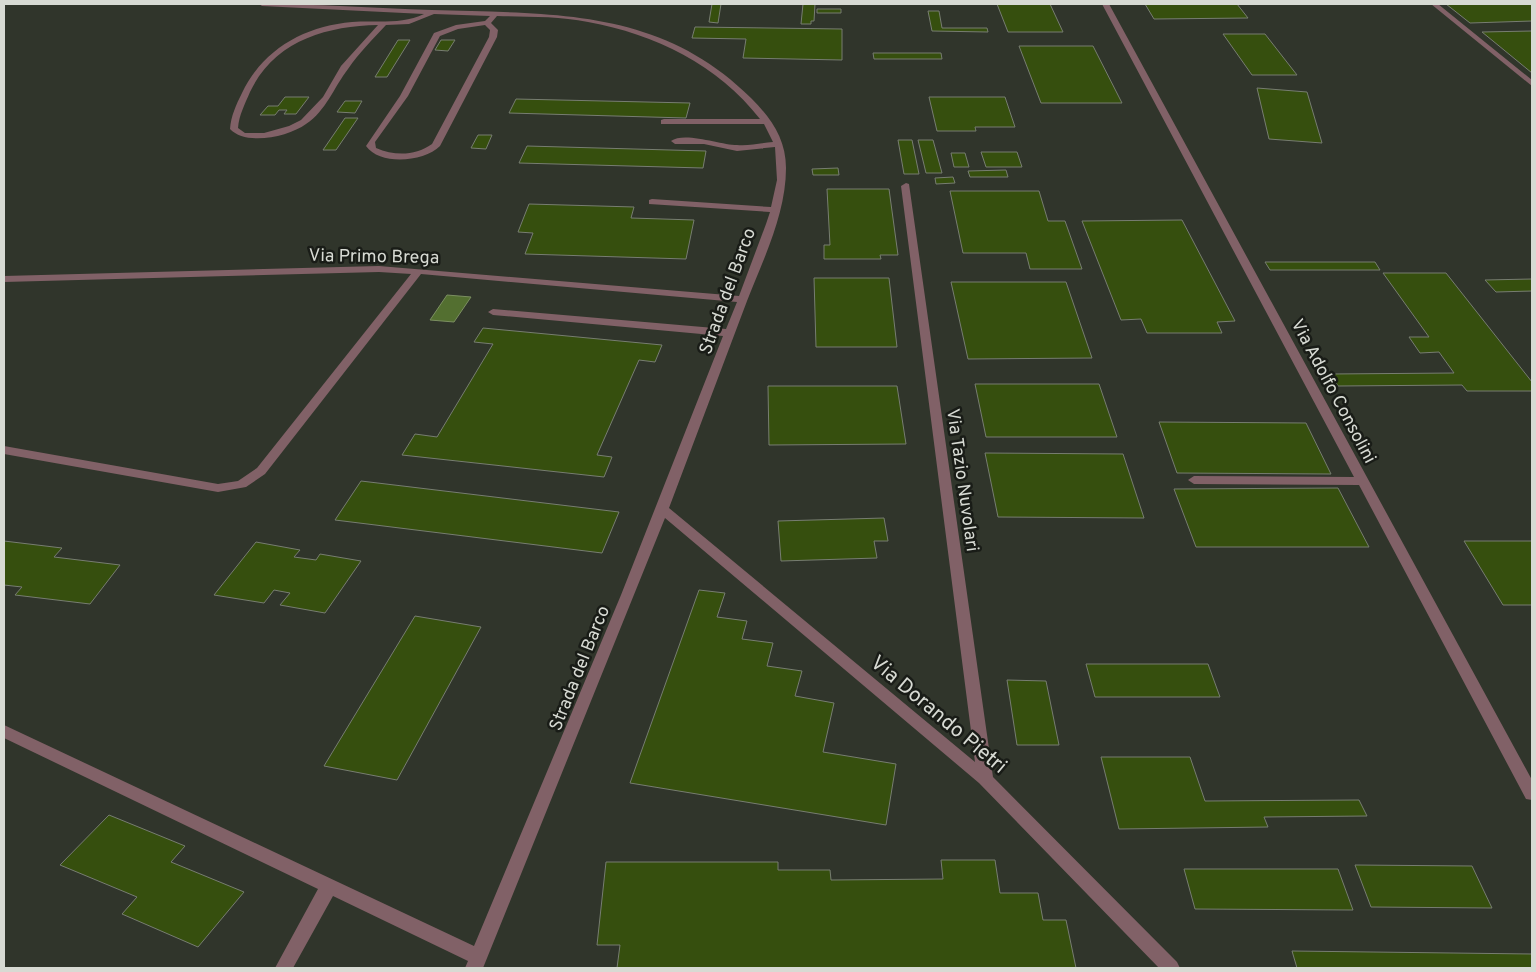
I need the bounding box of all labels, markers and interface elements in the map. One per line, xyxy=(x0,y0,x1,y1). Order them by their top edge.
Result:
street label: Strada del Barco xyxy=(695,225,762,358)
street label: Via Primo Brega xyxy=(308,245,440,270)
street label: Via Adolfo Consolini xyxy=(1285,316,1380,468)
street label: Via Tazio Nuvolari xyxy=(940,407,983,553)
street label: Strada del Barco xyxy=(545,603,616,735)
street label: Via Dorando Pietri xyxy=(864,650,1012,780)

